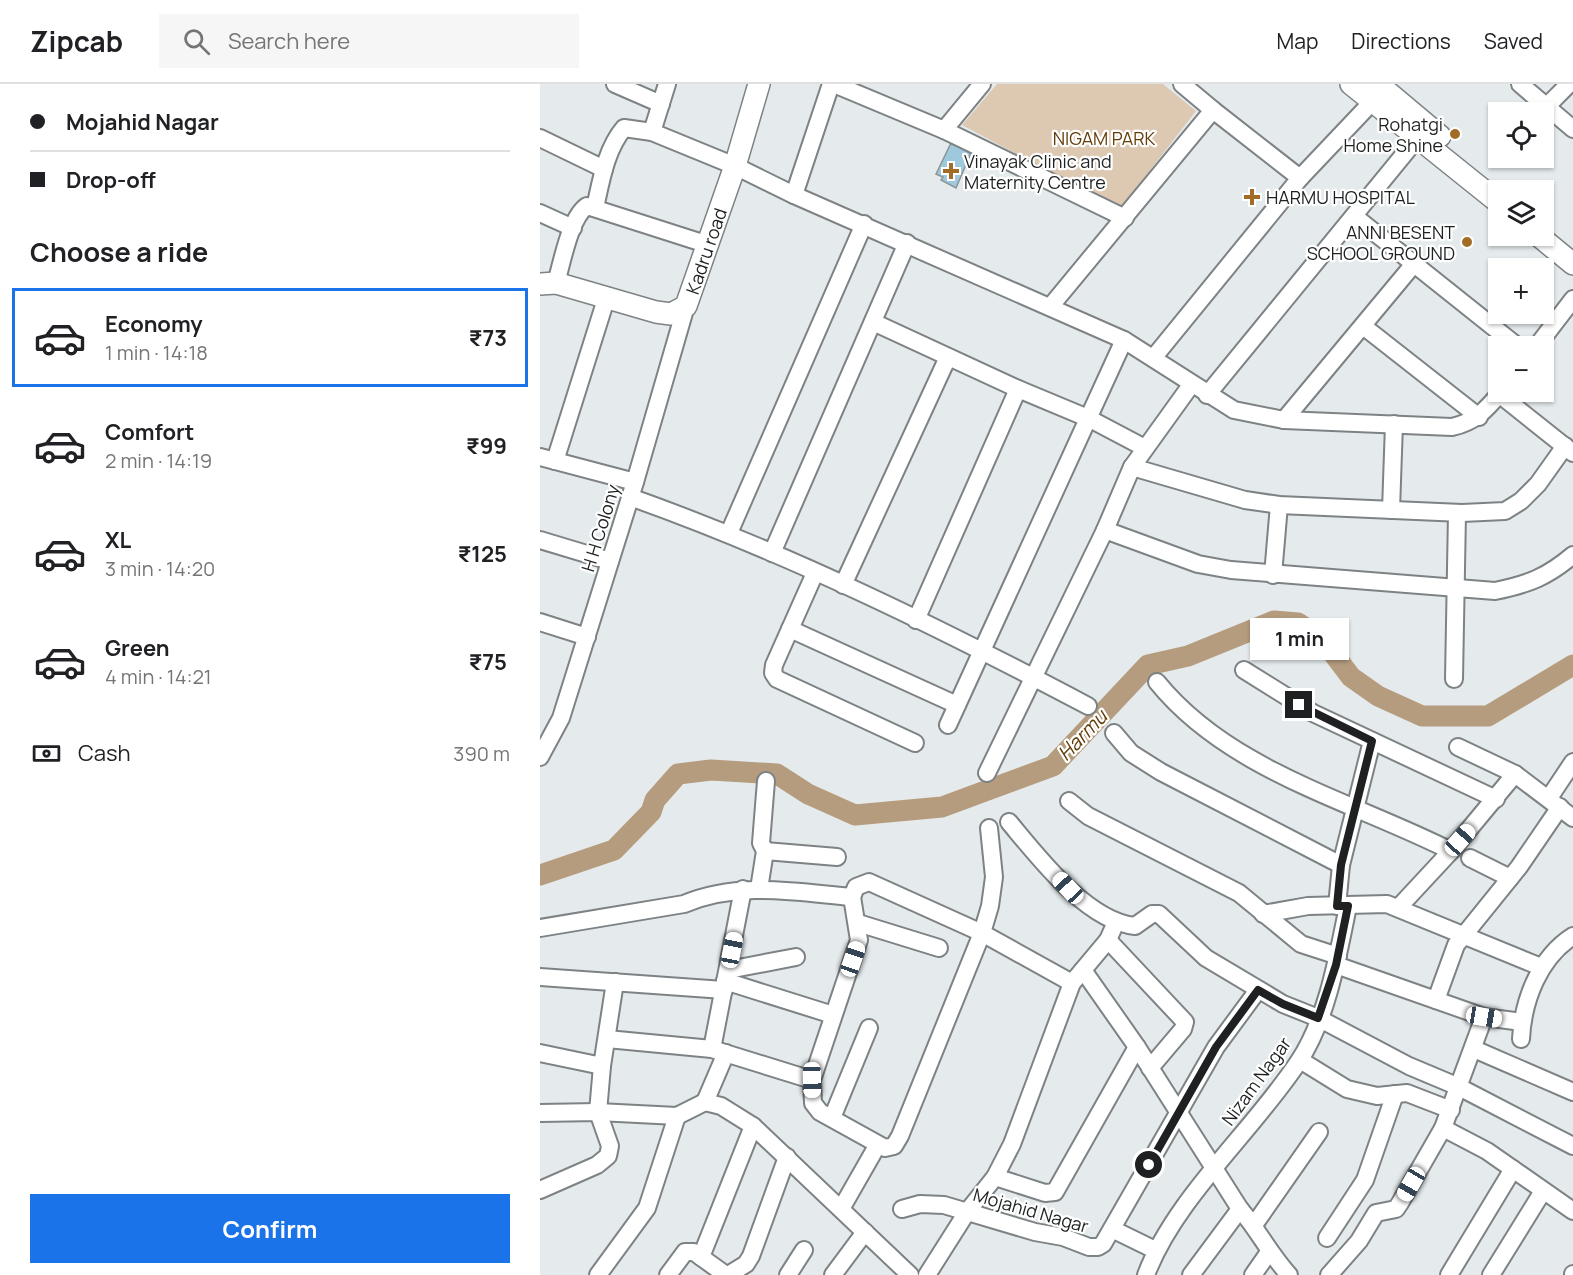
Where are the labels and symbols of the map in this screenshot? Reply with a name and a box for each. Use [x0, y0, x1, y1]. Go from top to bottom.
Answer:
place label: Rohatgi Home Shine [1344, 112, 1443, 157]
park label: NIGAM PARK [1053, 126, 1156, 150]
marker: Rohatgi Home Shine [1448, 127, 1462, 141]
place label: Vinayak Clinic and Maternity Centre [964, 149, 1112, 194]
marker: Vinayak Clinic and Maternity Centre [942, 162, 960, 180]
place label: HARMU HOSPITAL [1266, 185, 1415, 209]
marker: HARMU HOSPITAL [1243, 188, 1261, 206]
street label: Kadru road [680, 205, 732, 297]
place label: ANNI BESENT SCHOOL GROUND [1307, 220, 1455, 265]
marker: ANNI BESENT SCHOOL GROUND [1460, 235, 1474, 249]
street label: H H Colony [575, 481, 625, 575]
callout: 1 min [1250, 618, 1348, 660]
route end [1285, 691, 1312, 718]
water label: Harmu [1051, 702, 1114, 766]
car [1441, 821, 1479, 859]
car [1049, 869, 1087, 907]
car [720, 931, 744, 969]
car [839, 939, 867, 979]
car [1465, 1005, 1503, 1029]
street label: Nizam Nagar [1216, 1032, 1297, 1130]
car [803, 1062, 821, 1098]
route start [1135, 1151, 1162, 1178]
car [1394, 1164, 1428, 1204]
street label: Mojahid Nagar [971, 1182, 1092, 1238]

